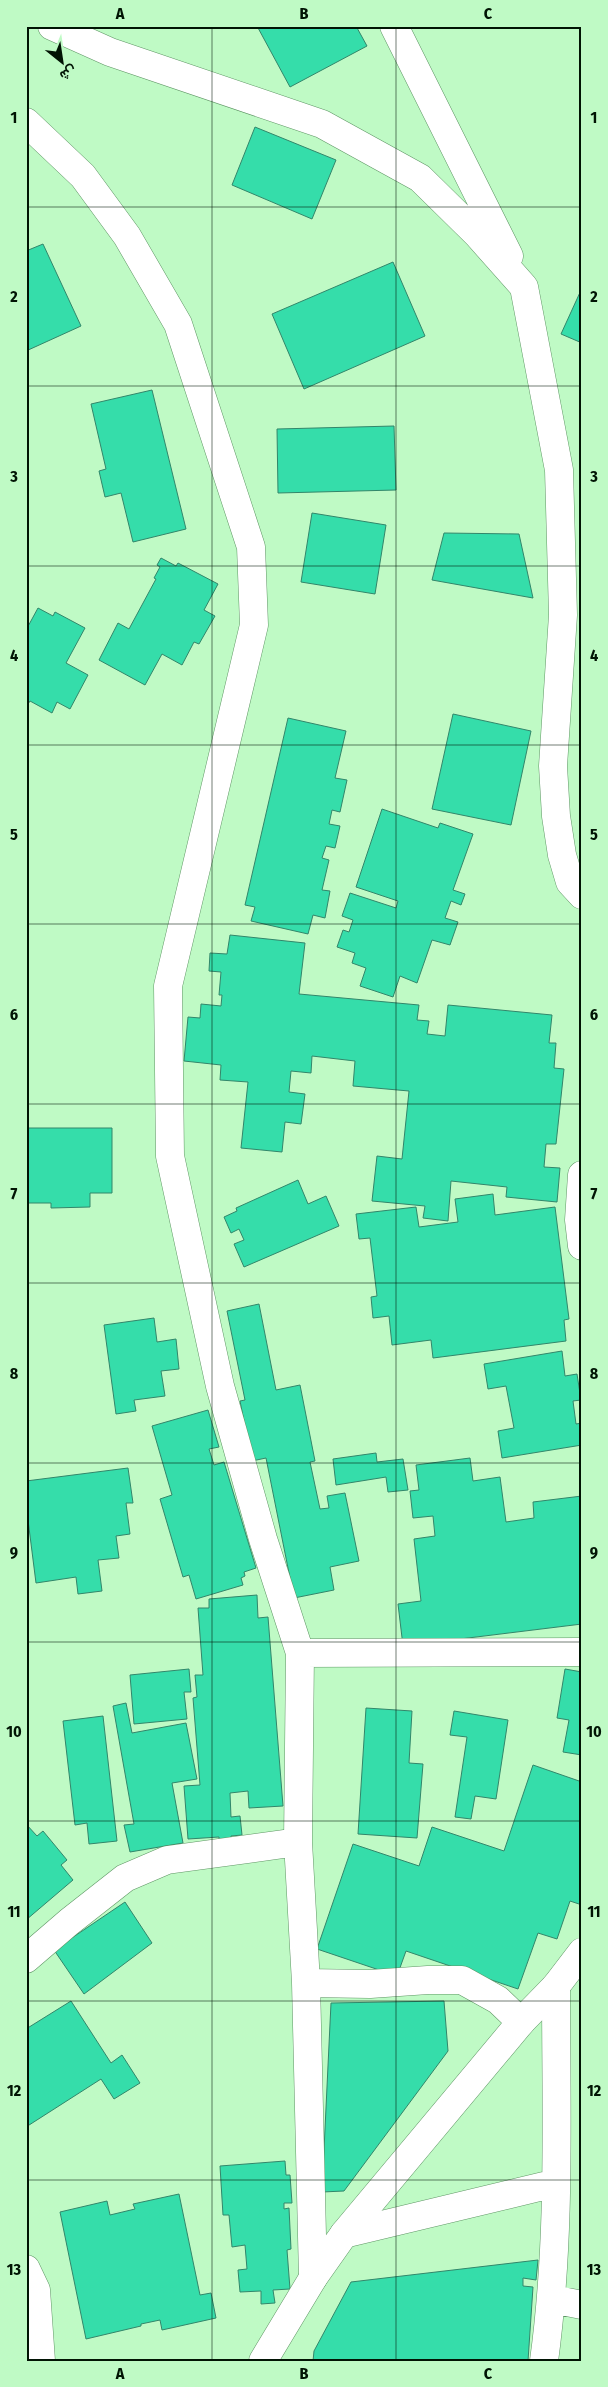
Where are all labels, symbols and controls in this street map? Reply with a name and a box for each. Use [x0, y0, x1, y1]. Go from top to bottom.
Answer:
text: A [115, 4, 125, 23]
text: B [300, 4, 309, 23]
text: C [484, 4, 493, 23]
north arrow [38, 38, 88, 88]
text: ش [57, 61, 80, 84]
text: 1 [11, 108, 17, 127]
text: 1 [591, 108, 597, 127]
text: 2 [9, 287, 18, 306]
text: 2 [589, 287, 598, 306]
text: 3 [9, 467, 18, 486]
text: 3 [589, 467, 598, 486]
text: 4 [10, 646, 18, 665]
text: 4 [590, 646, 598, 665]
text: 5 [10, 825, 18, 844]
text: 5 [590, 825, 598, 844]
text: 6 [10, 1005, 18, 1024]
text: 6 [590, 1005, 598, 1024]
text: 7 [11, 1184, 18, 1203]
text: 7 [591, 1184, 598, 1203]
text: 8 [10, 1364, 19, 1383]
text: 8 [590, 1364, 599, 1383]
text: 9 [10, 1543, 18, 1562]
text: 9 [590, 1543, 598, 1562]
text: 10 [6, 1722, 22, 1741]
text: 10 [586, 1722, 602, 1741]
text: 11 [7, 1902, 21, 1921]
text: 11 [587, 1902, 601, 1921]
text: 12 [7, 2081, 22, 2100]
text: 12 [587, 2081, 602, 2100]
text: 13 [7, 2260, 22, 2279]
text: 13 [587, 2260, 602, 2279]
text: A [115, 2364, 125, 2383]
text: B [300, 2364, 309, 2383]
text: C [484, 2364, 493, 2383]

